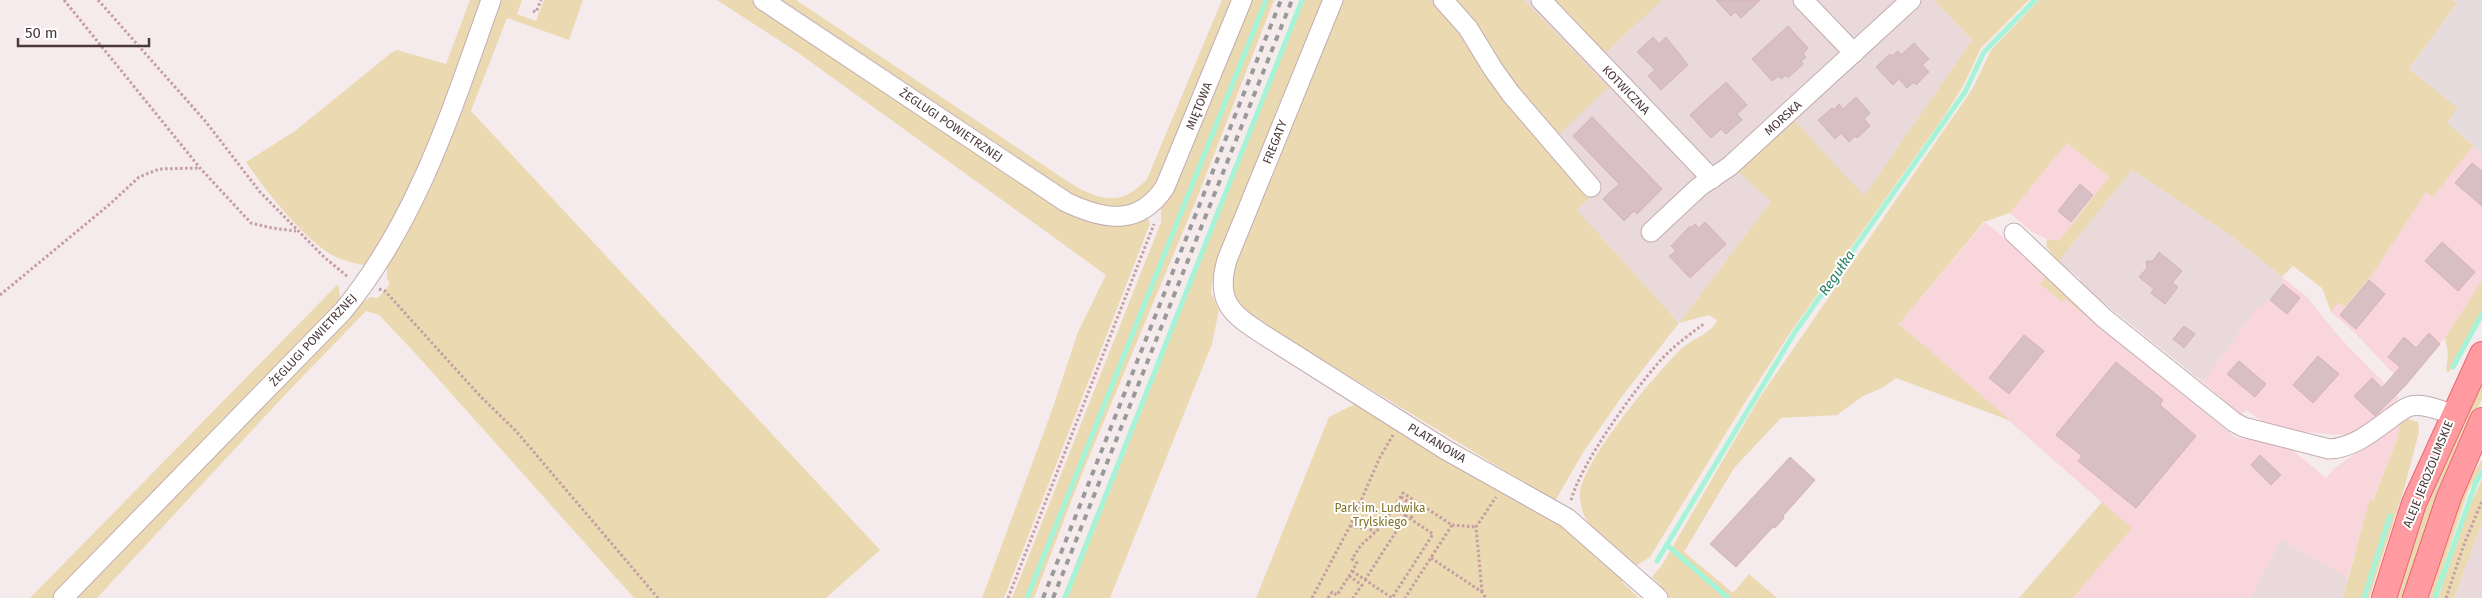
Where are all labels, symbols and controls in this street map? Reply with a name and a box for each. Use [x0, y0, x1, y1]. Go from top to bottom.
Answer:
scale bar [18, 15, 149, 47]
text: 50 m [25, 24, 58, 42]
street label: KOTWICZNA [1599, 63, 1653, 117]
street label: MIĘTOWA [1183, 80, 1215, 132]
street label: ŻEGLUGI POWIETRZNEJ [897, 85, 1006, 165]
street label: MORSKA [1762, 98, 1805, 138]
street label: FREGATY [1260, 118, 1290, 166]
water label: Regułka [1815, 247, 1859, 299]
street label: ŻEGLUGI POWIETRZNEJ [266, 290, 359, 389]
street label: ALEJE JEROZOLIMSKIE [2400, 418, 2456, 530]
street label: PLATANOWA [1406, 420, 1469, 466]
park label: Park im. Ludwika Trylskiego [1335, 501, 1425, 529]

